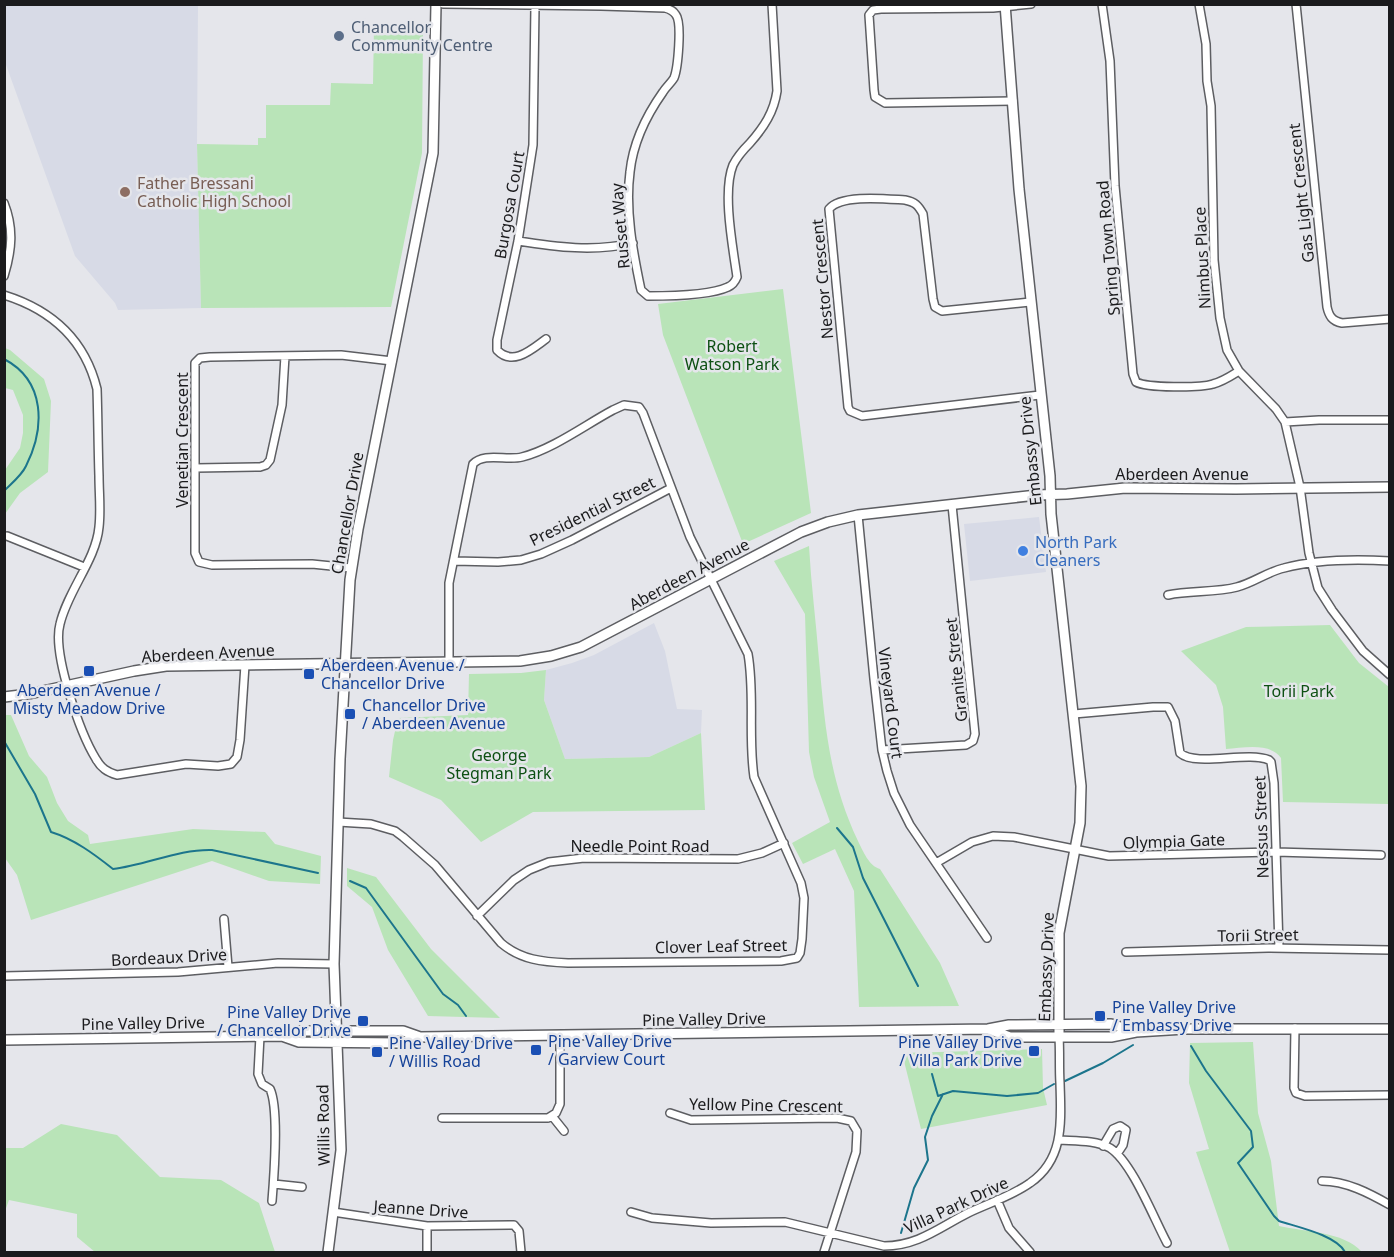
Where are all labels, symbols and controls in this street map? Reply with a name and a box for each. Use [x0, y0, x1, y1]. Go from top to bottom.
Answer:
place label: Chancellor Community Centre [351, 16, 493, 56]
marker: Chancellor Community Centre [332, 29, 346, 43]
street label: Gas Light Crescent [1283, 122, 1319, 264]
street label: Burgosa Court [489, 149, 529, 261]
place label: Father Bressani Catholic High School [137, 172, 291, 212]
street label: Spring Town Road [1091, 180, 1125, 316]
street label: Russet Way [605, 181, 635, 270]
marker: Father Bressani Catholic High School [118, 185, 132, 199]
street label: Nimbus Place [1188, 206, 1216, 310]
street label: Nestor Crescent [806, 218, 838, 340]
park label: Robert Watson Park [685, 335, 780, 375]
street label: Venetian Crescent [171, 372, 193, 508]
street label: Embassy Drive [1013, 395, 1047, 507]
street label: Chancellor Drive [325, 450, 369, 576]
street label: Aberdeen Avenue [1115, 463, 1249, 485]
street label: Presidential Street [525, 471, 659, 551]
place label: North Park Cleaners [1035, 531, 1118, 571]
street label: Aberdeen Avenue [625, 533, 753, 615]
marker: North Park Cleaners [1016, 544, 1030, 558]
street label: Granite Street [940, 617, 972, 723]
street label: Aberdeen Avenue [141, 639, 275, 667]
street label: Vineyard Court [873, 646, 909, 760]
place label: Aberdeen Avenue / Chancellor Drive [321, 654, 465, 694]
marker: Aberdeen Avenue / Misty Meadow Drive [82, 664, 96, 678]
marker: Aberdeen Avenue / Chancellor Drive [302, 667, 316, 681]
place label: Aberdeen Avenue / Misty Meadow Drive [13, 679, 165, 719]
park label: Torii Park [1264, 680, 1335, 702]
place label: Chancellor Drive / Aberdeen Avenue [362, 694, 506, 734]
marker: Chancellor Drive / Aberdeen Avenue [343, 707, 357, 721]
park label: George Stegman Park [446, 744, 552, 784]
street label: Nessus Street [1248, 775, 1274, 879]
street label: Olympia Gate [1123, 828, 1225, 854]
street label: Needle Point Road [570, 835, 710, 857]
street label: Embassy Drive [1033, 912, 1059, 1022]
street label: Torii Street [1217, 923, 1299, 947]
street label: Clover Leaf Street [655, 934, 788, 958]
street label: Bordeaux Drive [110, 943, 228, 971]
place label: Pine Valley Drive / Embassy Drive [1112, 996, 1236, 1036]
place label: Pine Valley Drive / Chancellor Drive [217, 1001, 351, 1041]
street label: Pine Valley Drive [642, 1007, 766, 1031]
marker: Pine Valley Drive / Embassy Drive [1093, 1009, 1107, 1023]
street label: Pine Valley Drive [81, 1011, 205, 1035]
marker: Pine Valley Drive / Chancellor Drive [356, 1014, 370, 1028]
place label: Pine Valley Drive / Garview Court [548, 1030, 672, 1070]
place label: Pine Valley Drive / Villa Park Drive [898, 1031, 1022, 1071]
place label: Pine Valley Drive / Willis Road [389, 1032, 513, 1072]
marker: Pine Valley Drive / Garview Court [529, 1043, 543, 1057]
marker: Pine Valley Drive / Villa Park Drive [1027, 1044, 1041, 1058]
marker: Pine Valley Drive / Willis Road [370, 1045, 384, 1059]
street label: Willis Road [311, 1084, 335, 1166]
street label: Yellow Pine Crescent [689, 1093, 843, 1117]
street label: Villa Park Drive [900, 1171, 1012, 1239]
street label: Jeanne Drive [371, 1195, 469, 1223]

